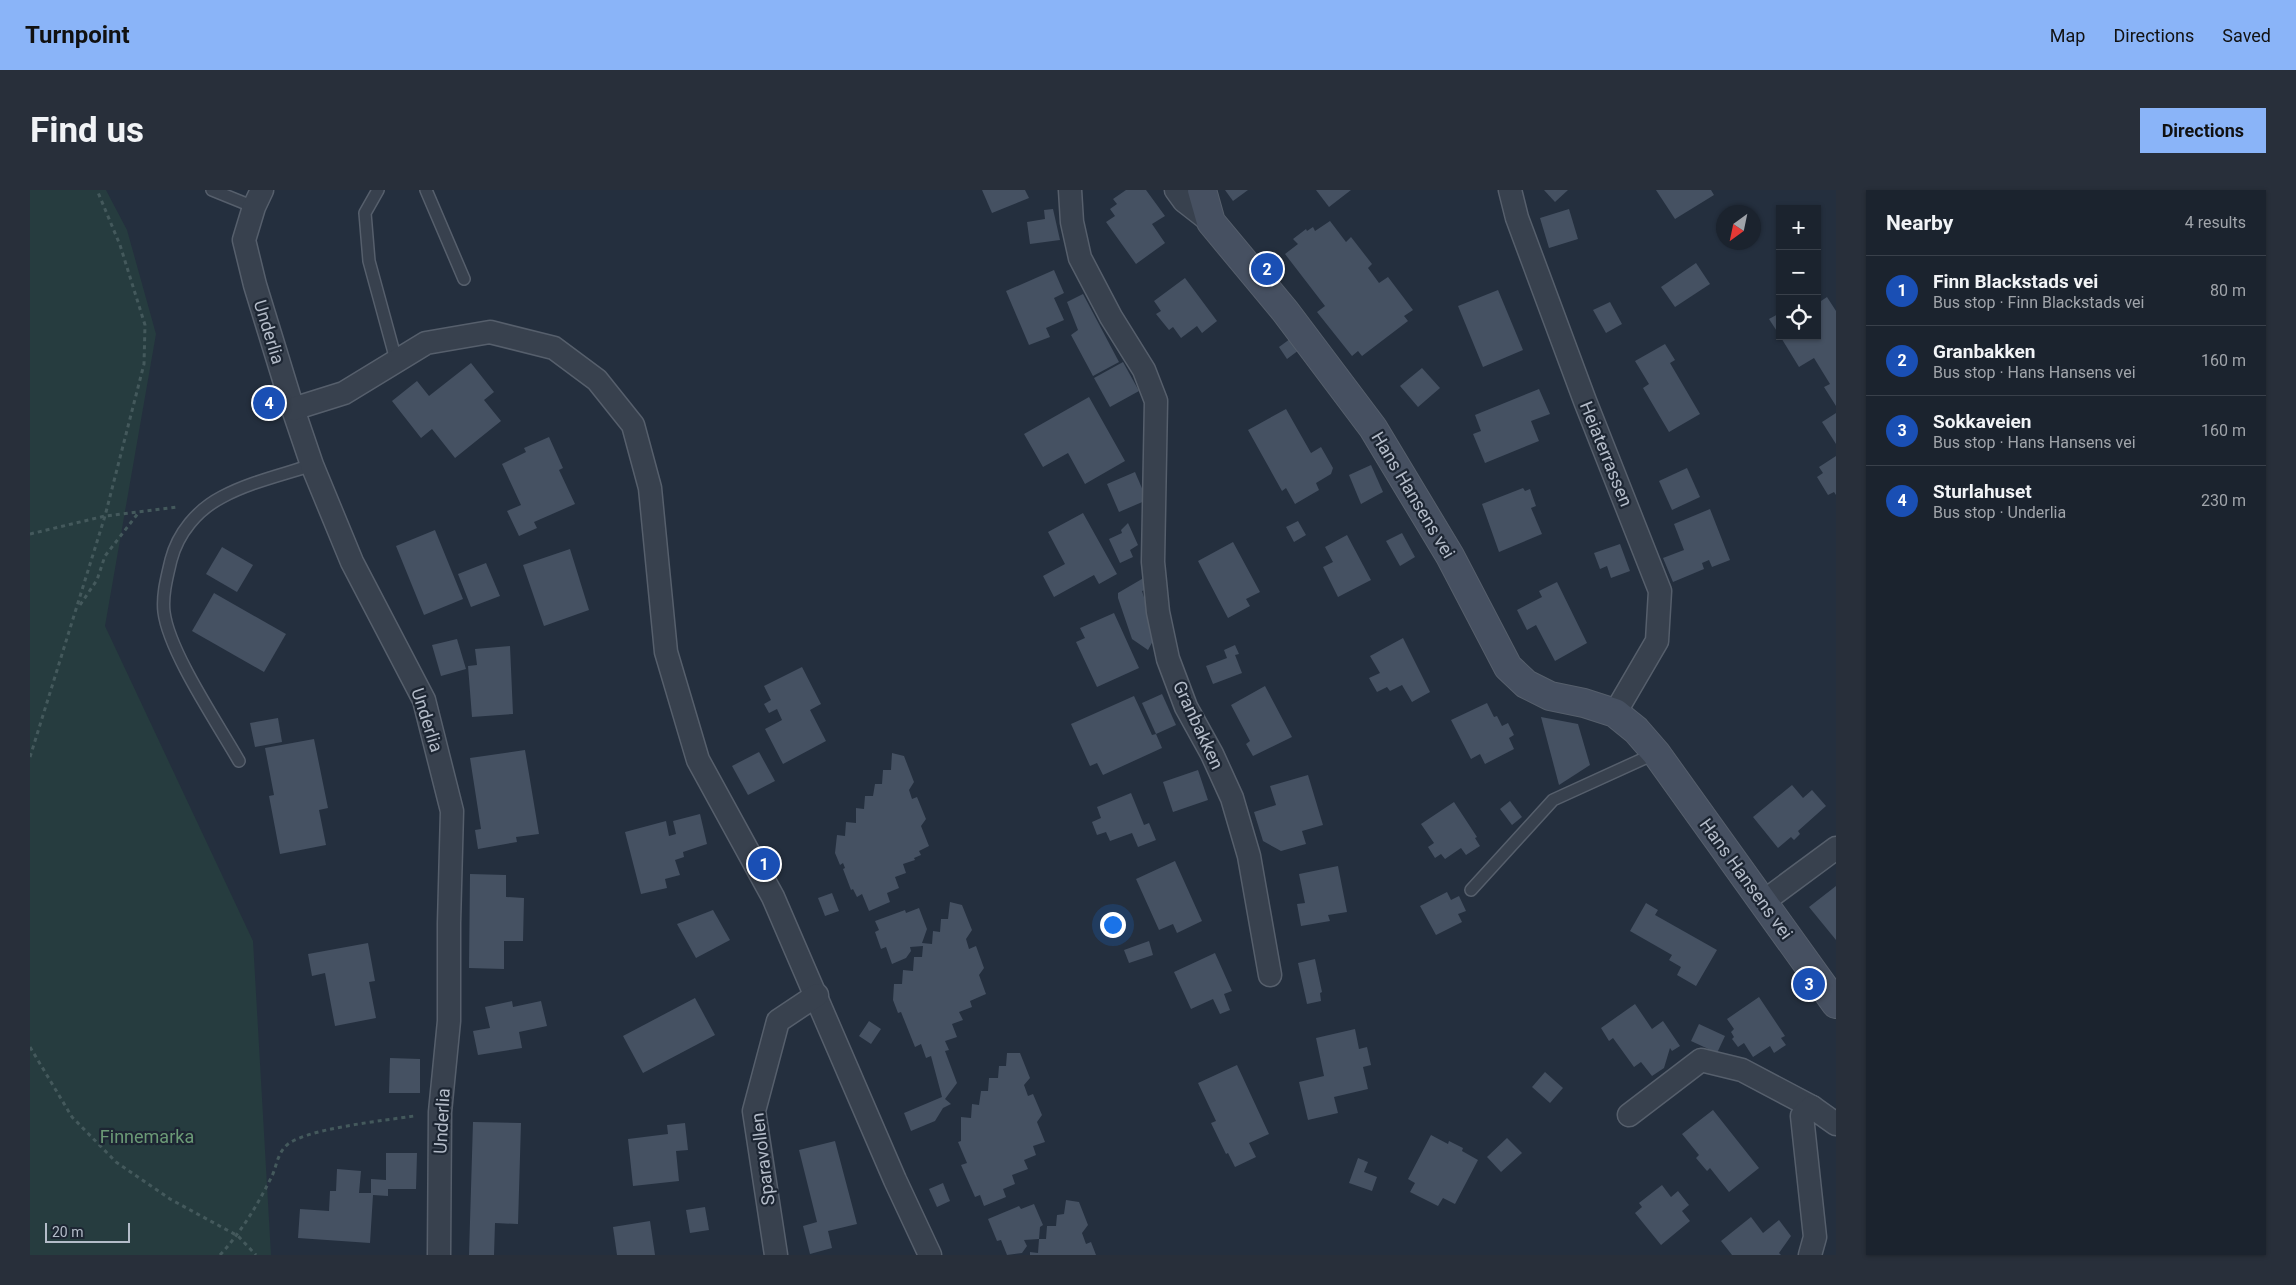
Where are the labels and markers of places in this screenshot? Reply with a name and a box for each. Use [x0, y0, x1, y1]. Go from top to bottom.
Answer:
pin: 2 [1251, 250, 1283, 288]
pin: 4 [253, 384, 285, 422]
pin: 1 [748, 845, 780, 883]
pin: 3 [1793, 965, 1825, 1003]

